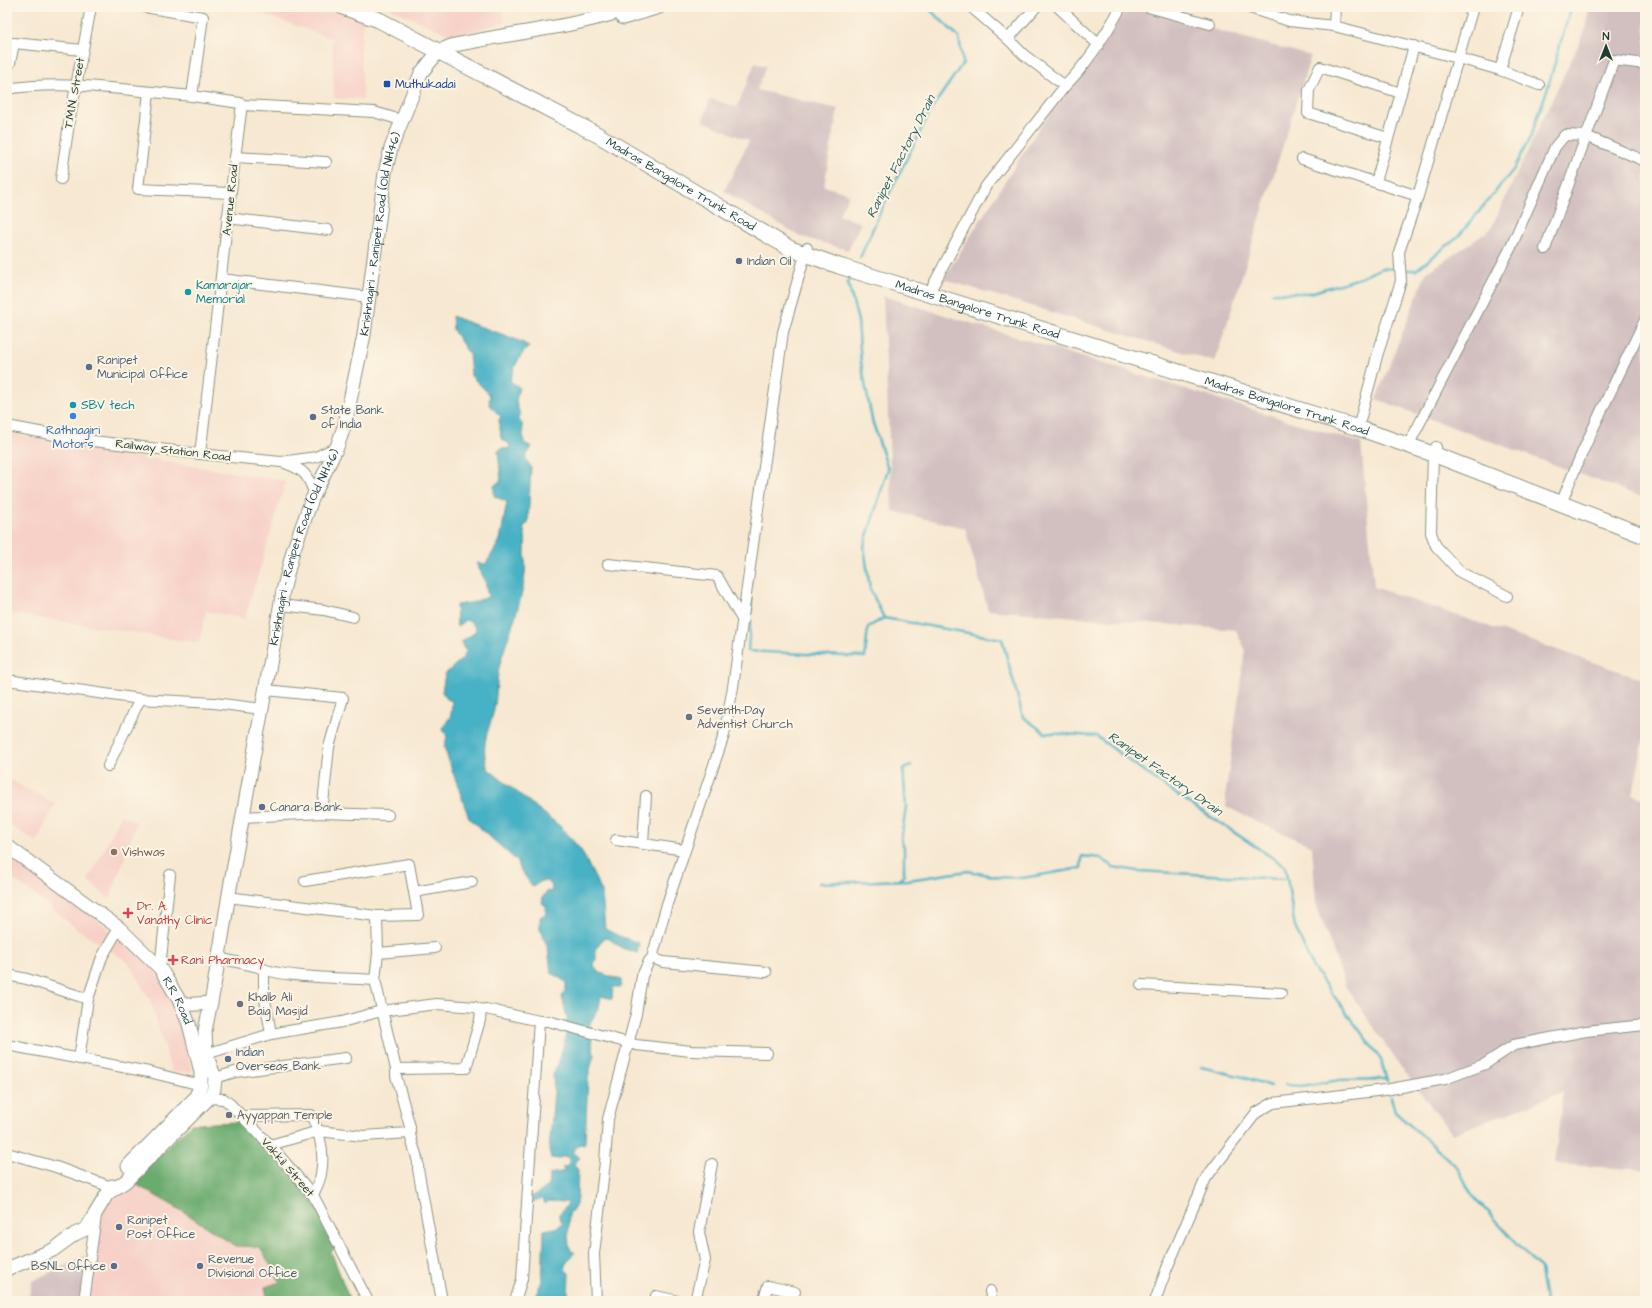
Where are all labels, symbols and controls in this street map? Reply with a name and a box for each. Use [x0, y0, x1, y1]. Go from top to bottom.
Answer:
north arrow [1586, 26, 1626, 66]
text: N [1603, 29, 1610, 44]
street label: T.M.N. Street [60, 56, 89, 130]
place label: Muthukadai [395, 76, 456, 93]
marker: Muthukadai [382, 79, 392, 89]
water label: Ranipet Factory Drain [862, 91, 941, 221]
street label: Krishnagiri - Ranipet Road (Old NH46) [356, 130, 406, 337]
street label: Madras Bangalore Trunk Road [603, 134, 759, 235]
street label: Avenue Road [218, 164, 243, 236]
place label: Indian Oil [747, 253, 792, 270]
marker: Indian Oil [734, 256, 744, 266]
street label: Madras Bangalore Trunk Road [893, 276, 1062, 343]
place label: Kamarajar Memorial [196, 277, 253, 308]
marker: Kamarajar Memorial [183, 287, 193, 297]
place label: Ranipet Municipal Office [97, 352, 188, 383]
marker: Ranipet Municipal Office [84, 362, 94, 372]
street label: Madras Bangalore Trunk Road [1203, 373, 1371, 440]
place label: SBV tech [81, 397, 135, 414]
marker: SBV tech [68, 400, 78, 410]
place label: State Bank of India [321, 402, 384, 433]
marker: Rathnagiri Motors [68, 411, 78, 421]
marker: State Bank of India [308, 412, 318, 422]
place label: Rathnagiri Motors [46, 422, 100, 453]
street label: Railway Station Road [114, 435, 232, 467]
street label: Krishnagiri - Ranipet Road (Old NH46) [265, 446, 344, 647]
place label: Seventh-Day Adventist Church [697, 702, 793, 733]
marker: Seventh-Day Adventist Church [684, 712, 694, 722]
water label: Ranipet Factory Drain [1104, 728, 1227, 822]
place label: Canara Bank [270, 799, 343, 816]
marker: Canara Bank [257, 802, 267, 812]
place label: Vishwas [122, 844, 165, 861]
marker: Vishwas [109, 847, 119, 857]
place label: Dr. A. Vanathy Clinic [137, 898, 213, 930]
marker: Dr. A. Vanathy Clinic [122, 907, 134, 919]
place label: Rani Pharmacy [181, 952, 265, 970]
marker: Rani Pharmacy [168, 955, 178, 965]
street label: R.R Road [158, 974, 196, 1027]
place label: Khalb Ali Baig Masjid [248, 989, 308, 1021]
marker: Khalb Ali Baig Masjid [235, 999, 245, 1009]
place label: Indian Overseas Bank [236, 1044, 321, 1075]
marker: Indian Overseas Bank [223, 1054, 233, 1064]
place label: Ayyappan Temple [237, 1107, 333, 1125]
marker: Ayyappan Temple [224, 1110, 234, 1120]
street label: Vakkil Street [257, 1134, 318, 1201]
place label: Ranipet Post Office [127, 1212, 196, 1243]
marker: Ranipet Post Office [114, 1222, 124, 1232]
place label: Revenue Divisional Office [208, 1251, 298, 1282]
place label: BSNL Office [31, 1258, 107, 1275]
marker: BSNL Office [109, 1261, 119, 1271]
marker: Revenue Divisional Office [195, 1261, 205, 1271]

